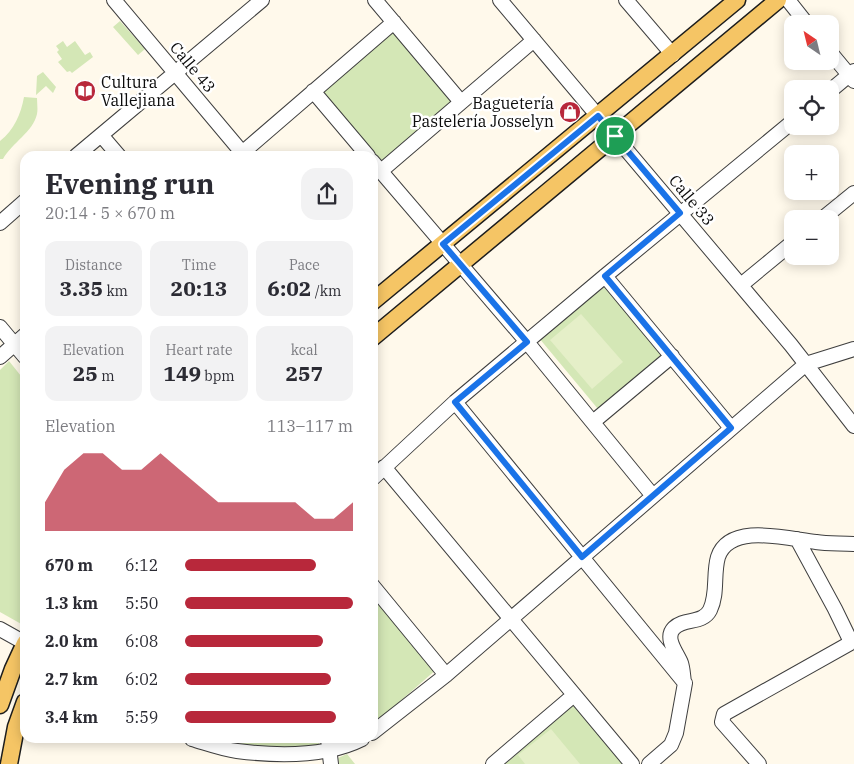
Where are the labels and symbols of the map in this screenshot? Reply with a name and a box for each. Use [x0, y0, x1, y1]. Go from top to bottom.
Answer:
north arrow [784, 15, 839, 70]
street label: Calle 43 [166, 38, 220, 96]
place label: Cultura Vallejiana [101, 72, 175, 110]
library icon: Cultura Vallejiana [73, 79, 97, 103]
place label: Baguetería Pastelería Josselyn [412, 93, 554, 131]
shop icon: Baguetería Pastelería Josselyn [558, 100, 582, 124]
pin [594, 115, 636, 157]
street label: Calle 33 [665, 171, 719, 229]

